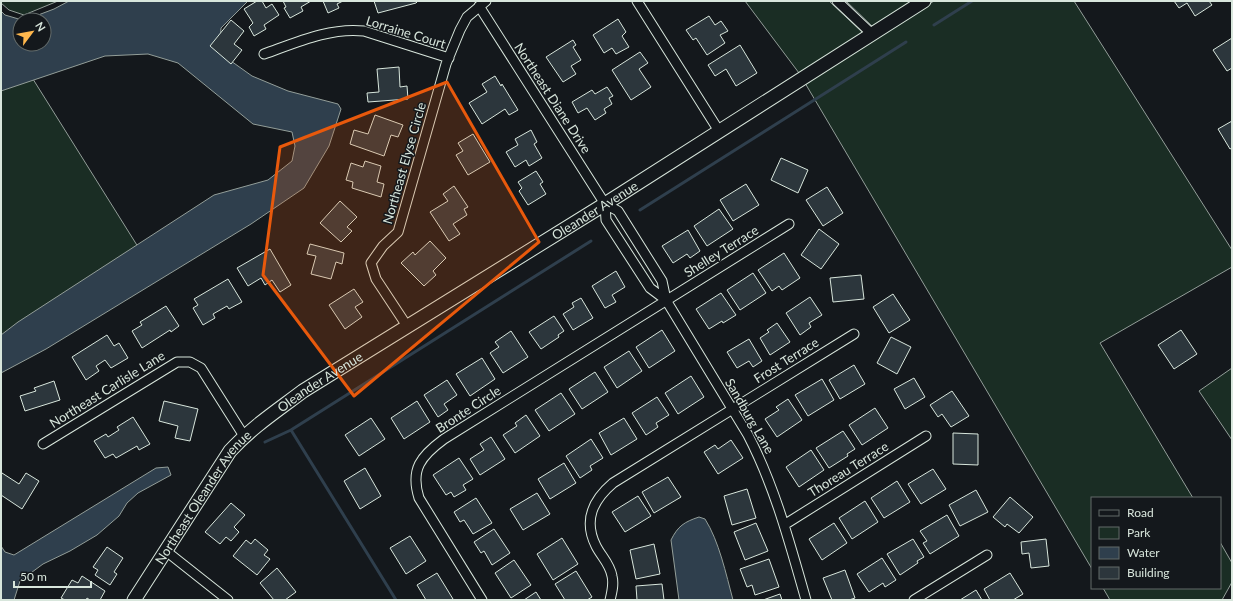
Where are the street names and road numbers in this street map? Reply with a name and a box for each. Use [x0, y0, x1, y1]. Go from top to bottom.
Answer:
street label: Lorraine Court [364, 12, 448, 52]
street label: Northeast Diane Drive [511, 40, 595, 156]
street label: Northeast Elyse Circle [379, 100, 429, 226]
street label: Oleander Avenue [549, 177, 641, 243]
street label: Shelley Terrace [681, 222, 761, 280]
street label: Frost Terrace [751, 334, 822, 386]
street label: Northeast Carlisle Lane [46, 347, 168, 431]
street label: Oleander Avenue [274, 348, 365, 415]
street label: Sandburg Lane [722, 375, 778, 457]
street label: Bronte Circle [432, 382, 504, 436]
street label: Northeast Oleander Avenue [151, 427, 254, 567]
street label: Thoreau Terrace [805, 438, 891, 500]

